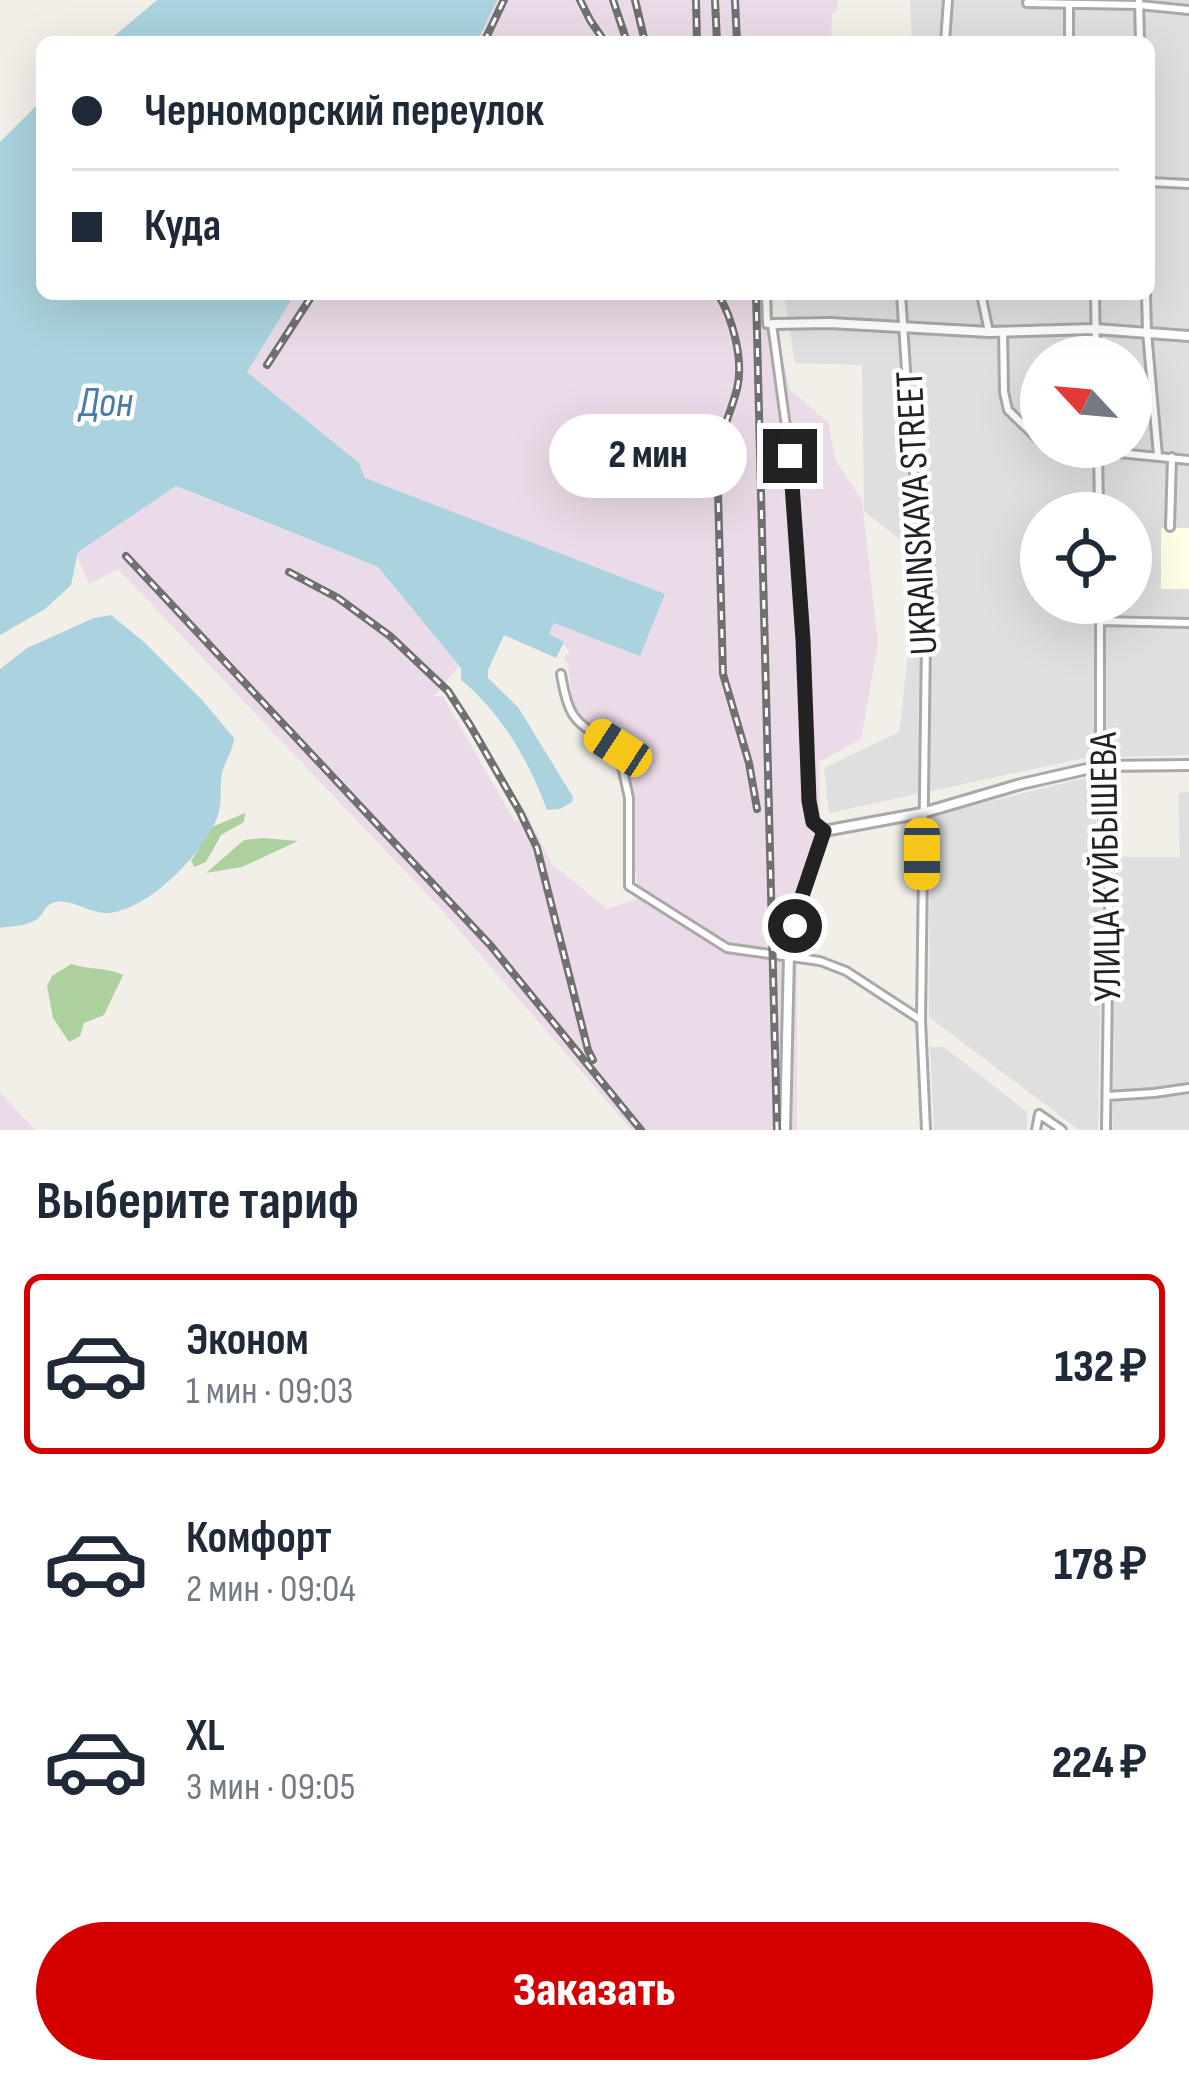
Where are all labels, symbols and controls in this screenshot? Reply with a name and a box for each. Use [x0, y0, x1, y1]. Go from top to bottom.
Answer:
text: Черноморский переулок [144, 84, 544, 139]
text: Куда [144, 199, 221, 254]
north arrow [1020, 336, 1152, 468]
map controls [1020, 336, 1152, 624]
street label: UKRAINSKAYA STREET [887, 370, 948, 656]
water label: Дон [77, 378, 133, 429]
callout: 2 мин [550, 414, 748, 498]
route end [763, 429, 817, 483]
text: 2 мин [609, 432, 687, 479]
button: locate [1020, 492, 1152, 624]
car [578, 713, 658, 783]
street label: УЛИЦА КУЙБЫШЕВА [1081, 732, 1132, 1002]
car [904, 818, 940, 890]
route start [768, 899, 822, 953]
text: Выберите тариф [36, 1169, 359, 1234]
icon: car [42, 1310, 150, 1418]
text: Эконом [186, 1313, 309, 1368]
text: 132 ₽ [1054, 1340, 1147, 1395]
text: 1 мин · 09:03 [186, 1368, 353, 1415]
icon: car [42, 1508, 150, 1616]
text: Комфорт [186, 1511, 332, 1566]
text: 178 ₽ [1054, 1538, 1147, 1593]
text: 2 мин · 09:04 [186, 1566, 356, 1613]
icon: car [42, 1706, 150, 1814]
text: XL [186, 1709, 225, 1764]
text: 224 ₽ [1052, 1736, 1147, 1791]
text: 3 мин · 09:05 [186, 1764, 355, 1811]
button: Заказать [36, 1922, 1153, 2060]

